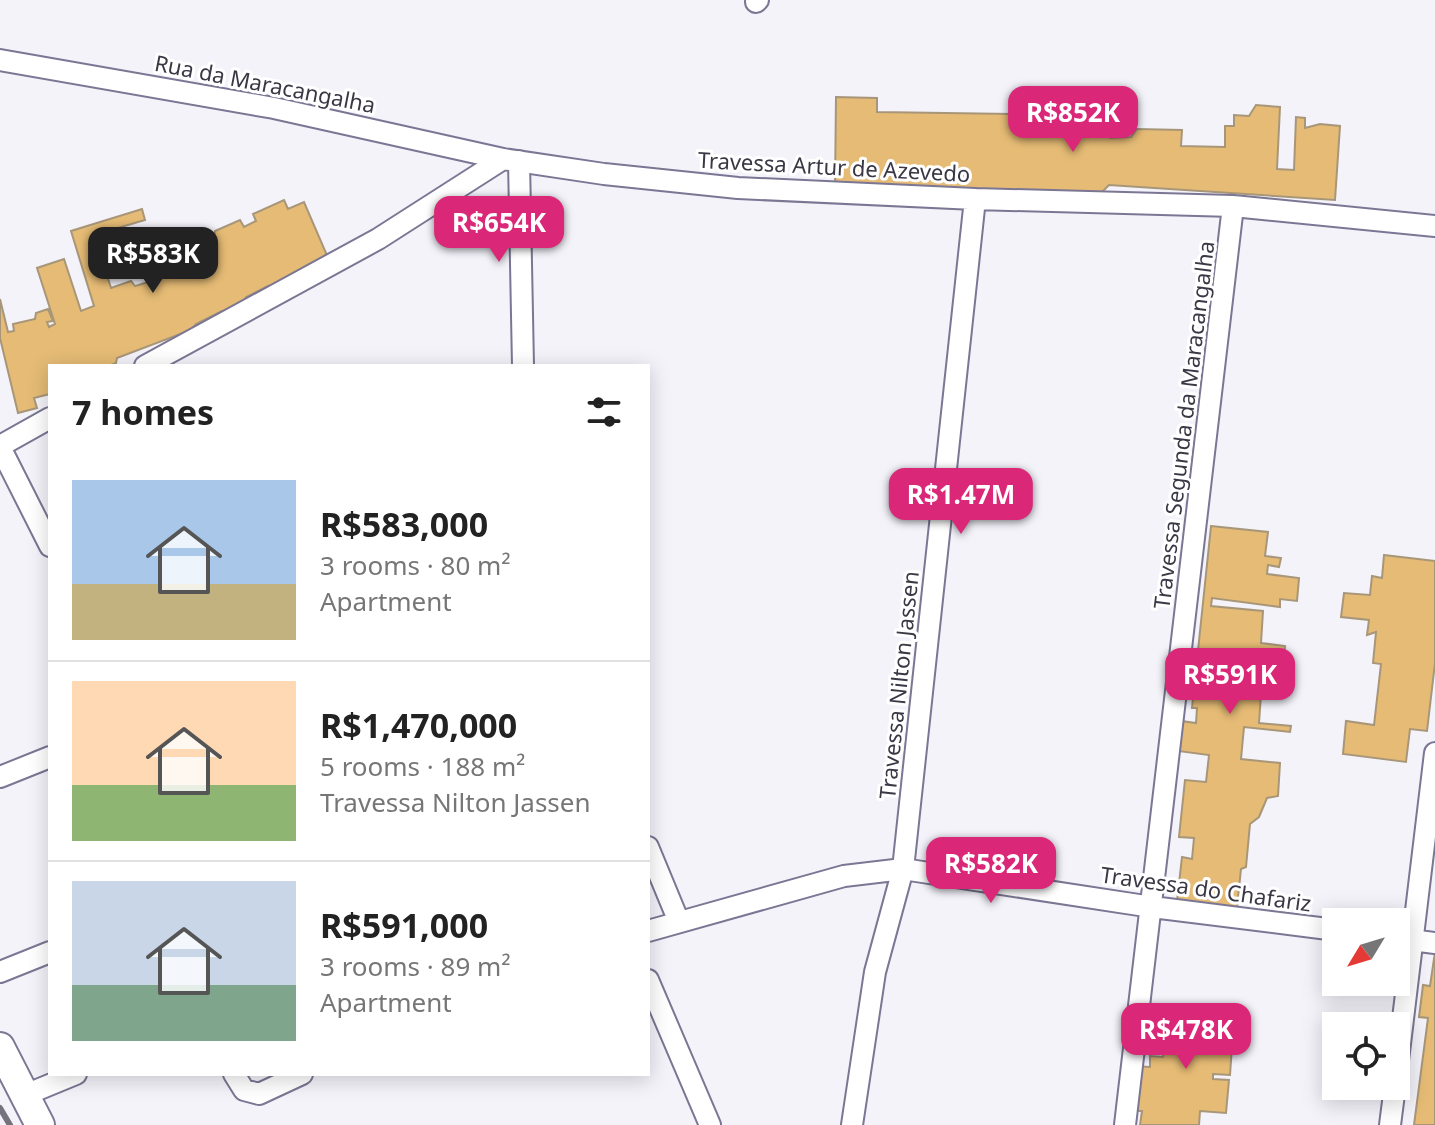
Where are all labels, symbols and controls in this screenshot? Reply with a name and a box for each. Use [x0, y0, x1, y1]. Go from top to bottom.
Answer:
street label: Rua da Maracangalha [152, 47, 378, 119]
pin: R$852K [1008, 86, 1138, 154]
text: R$852K [1026, 94, 1120, 130]
street label: Travessa Artur de Azevedo [697, 144, 971, 188]
pin: R$654K [434, 196, 564, 264]
text: R$654K [452, 204, 546, 240]
pin: R$583K [88, 227, 218, 295]
text: R$583K [106, 235, 200, 271]
street label: Travessa Segunda da Maracangalha [1146, 239, 1220, 611]
text: 7 homes [72, 389, 214, 435]
icon: filters [582, 390, 626, 434]
pin: R$1.47M [887, 468, 1035, 536]
text: R$1.47M [907, 476, 1015, 512]
text: R$583,000 [320, 501, 488, 547]
icon: home [136, 512, 232, 608]
text: 3 rooms · 80 m² [320, 547, 510, 583]
street label: Travessa Nilton Jassen [871, 569, 925, 800]
text: Apartment [320, 583, 452, 619]
pin: R$591K [1165, 648, 1295, 716]
text: R$591K [1183, 656, 1277, 692]
text: R$1,470,000 [320, 702, 517, 748]
icon: home [136, 713, 232, 809]
text: 5 rooms · 188 m² [320, 748, 525, 784]
text: Travessa Nilton Jassen [320, 784, 591, 820]
pin: R$582K [926, 837, 1056, 905]
text: R$582K [944, 845, 1038, 881]
street label: Travessa do Chafariz [1099, 858, 1313, 918]
text: R$591,000 [320, 902, 488, 948]
north arrow [1322, 908, 1410, 996]
map controls [1322, 908, 1410, 1100]
icon: home [136, 913, 232, 1009]
text: 3 rooms · 89 m² [320, 948, 510, 984]
text: Apartment [320, 984, 452, 1020]
pin: R$478K [1121, 1003, 1251, 1071]
text: R$478K [1139, 1011, 1233, 1047]
button: locate [1322, 1012, 1410, 1100]

